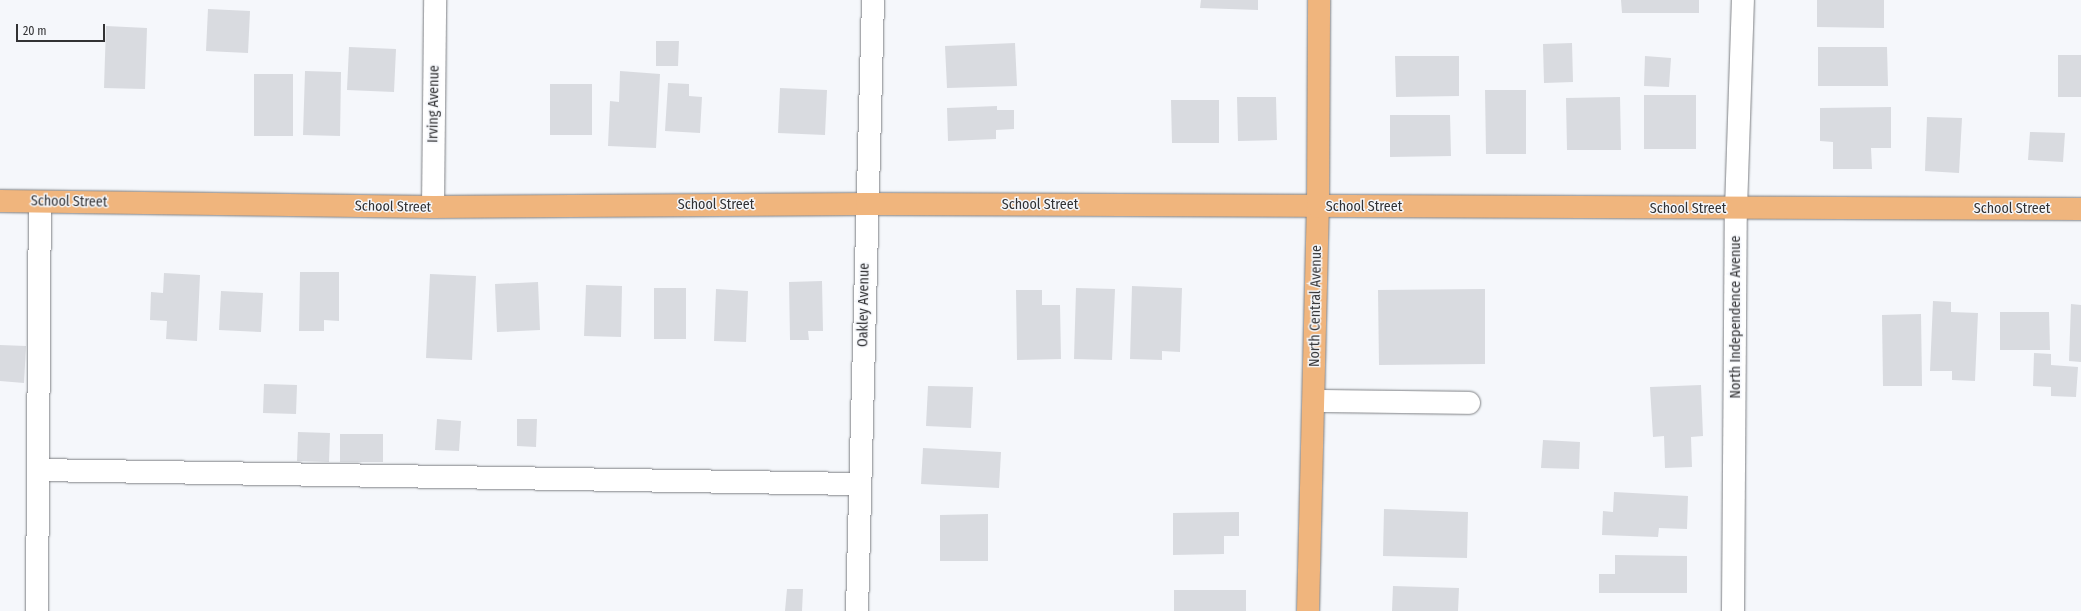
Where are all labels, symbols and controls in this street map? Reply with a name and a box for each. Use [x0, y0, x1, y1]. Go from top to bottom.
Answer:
scale bar [18, 16, 107, 42]
text: 20 m [23, 24, 47, 38]
street label: Irving Avenue [425, 65, 443, 143]
street label: School Street [31, 193, 107, 211]
street label: School Street [678, 197, 754, 213]
street label: School Street [1002, 197, 1078, 213]
street label: School Street [355, 198, 431, 216]
street label: School Street [1326, 199, 1402, 215]
street label: School Street [1650, 201, 1726, 217]
street label: School Street [1974, 201, 2050, 217]
street label: North Independence Avenue [1728, 235, 1744, 399]
street label: North Central Avenue [1307, 245, 1325, 367]
street label: Oakley Avenue [855, 263, 873, 347]

